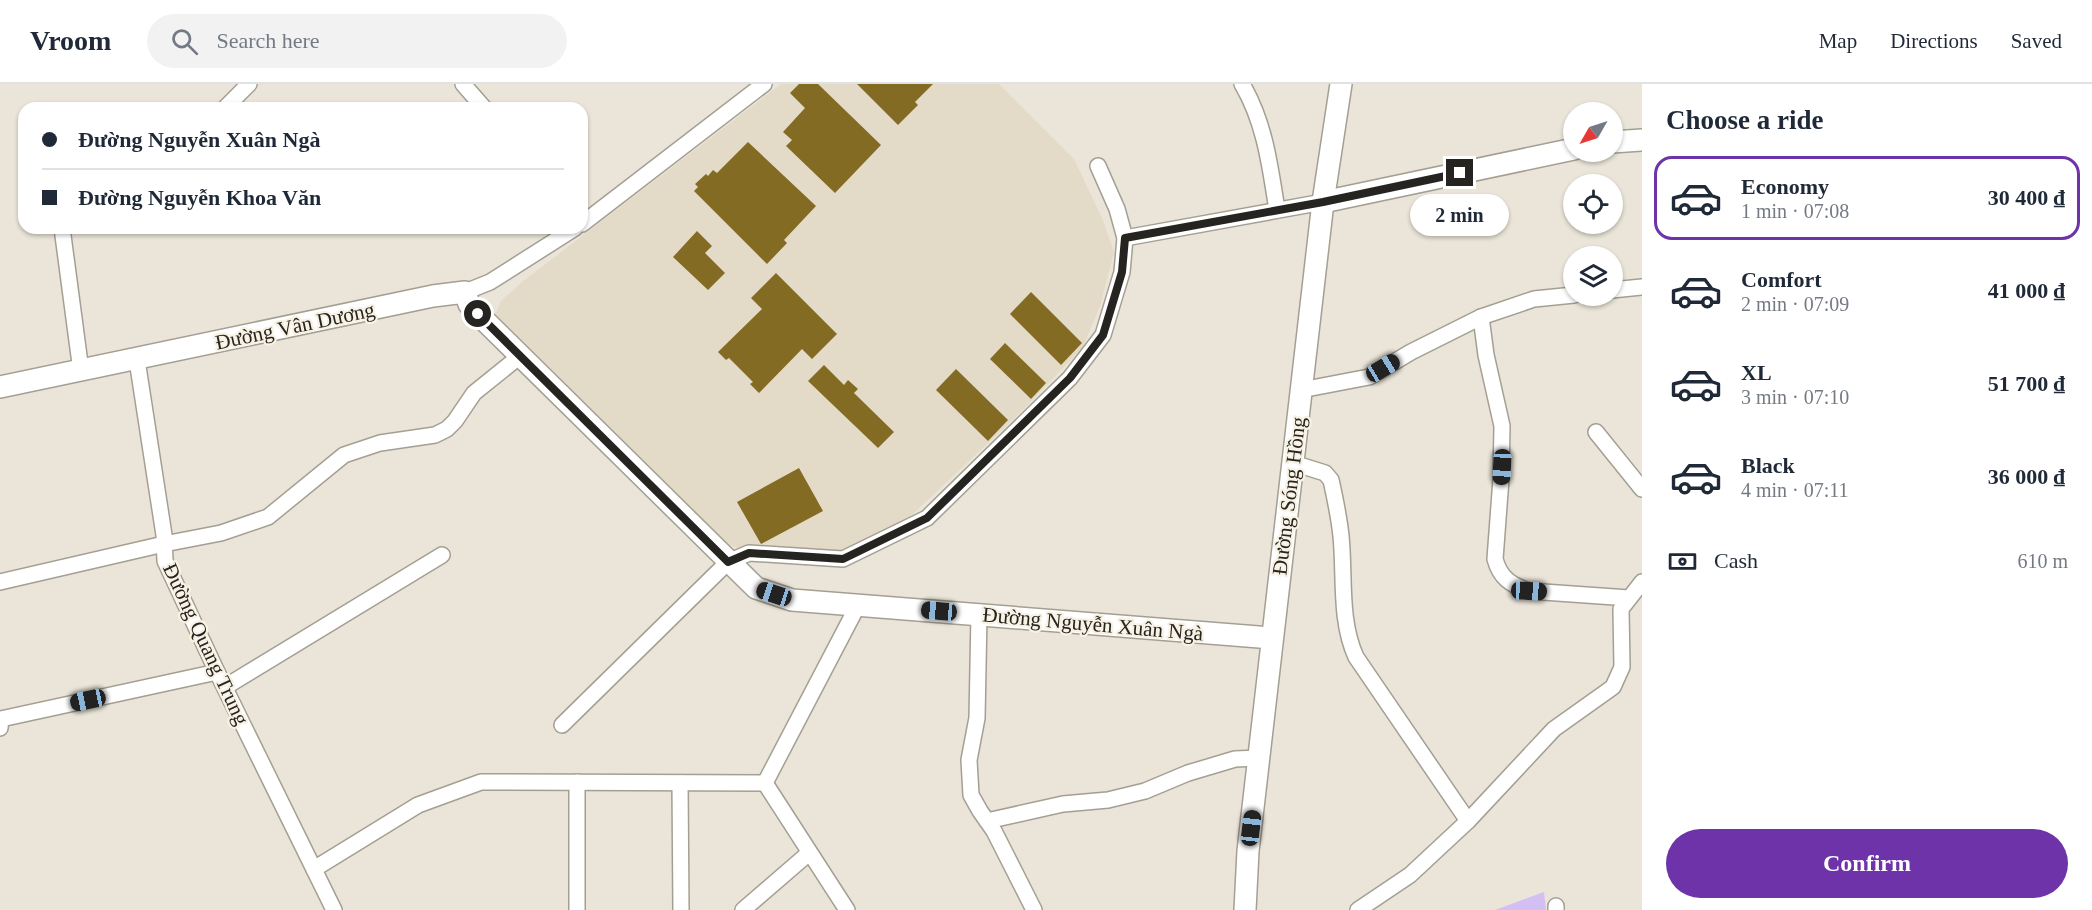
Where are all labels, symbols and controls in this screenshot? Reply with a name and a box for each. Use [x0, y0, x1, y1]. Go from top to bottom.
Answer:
search box [147, 14, 567, 68]
text: Vroom [30, 25, 111, 56]
icon: search [168, 25, 201, 58]
text: Search here [216, 28, 320, 53]
text: Map [1819, 29, 1857, 53]
text: Directions [1890, 29, 1978, 53]
text: Saved [2011, 29, 2062, 53]
north arrow [1563, 102, 1623, 162]
map controls [1563, 102, 1623, 306]
text: Choose a ride [1666, 105, 1824, 135]
text: Đường Nguyễn Xuân Ngà [78, 127, 320, 152]
route end [1446, 159, 1473, 186]
icon: car [1669, 171, 1723, 225]
button: locate [1563, 174, 1623, 234]
text: Economy [1741, 174, 1829, 199]
text: Đường Nguyễn Khoa Văn [78, 185, 321, 210]
text: 30 400 ₫ [1988, 185, 2065, 210]
callout: 2 min [1410, 194, 1510, 236]
text: 1 min · 07:08 [1741, 200, 1849, 222]
text: 2 min [1435, 204, 1484, 226]
button: layers [1563, 246, 1623, 306]
icon: car [1669, 264, 1723, 318]
text: Comfort [1741, 267, 1822, 292]
text: 41 000 ₫ [1988, 278, 2065, 303]
text: 2 min · 07:09 [1741, 293, 1849, 315]
street label: Đường Vân Dương [213, 297, 377, 355]
route start [464, 300, 491, 327]
car [1363, 351, 1403, 385]
icon: car [1669, 357, 1723, 411]
text: XL [1741, 360, 1772, 385]
text: 51 700 ₫ [1988, 371, 2065, 396]
text: 3 min · 07:10 [1741, 386, 1849, 408]
street label: Đường Sóng Hồng [1267, 415, 1311, 576]
car [1492, 449, 1512, 485]
icon: car [1669, 450, 1723, 504]
text: Black [1741, 453, 1795, 478]
text: 36 000 ₫ [1988, 464, 2065, 489]
text: 4 min · 07:11 [1741, 479, 1849, 501]
icon: cash [1666, 545, 1699, 578]
text: Cash [1714, 548, 1758, 573]
text: 610 m [2017, 550, 2068, 572]
street label: Đường Quang Trung [158, 559, 254, 729]
car [754, 580, 794, 608]
car [1511, 581, 1547, 601]
car [920, 600, 958, 622]
street label: Đường Nguyễn Xuân Ngà [982, 602, 1205, 646]
car [69, 687, 107, 713]
car [1240, 809, 1262, 847]
button: Confirm [1666, 829, 2068, 898]

